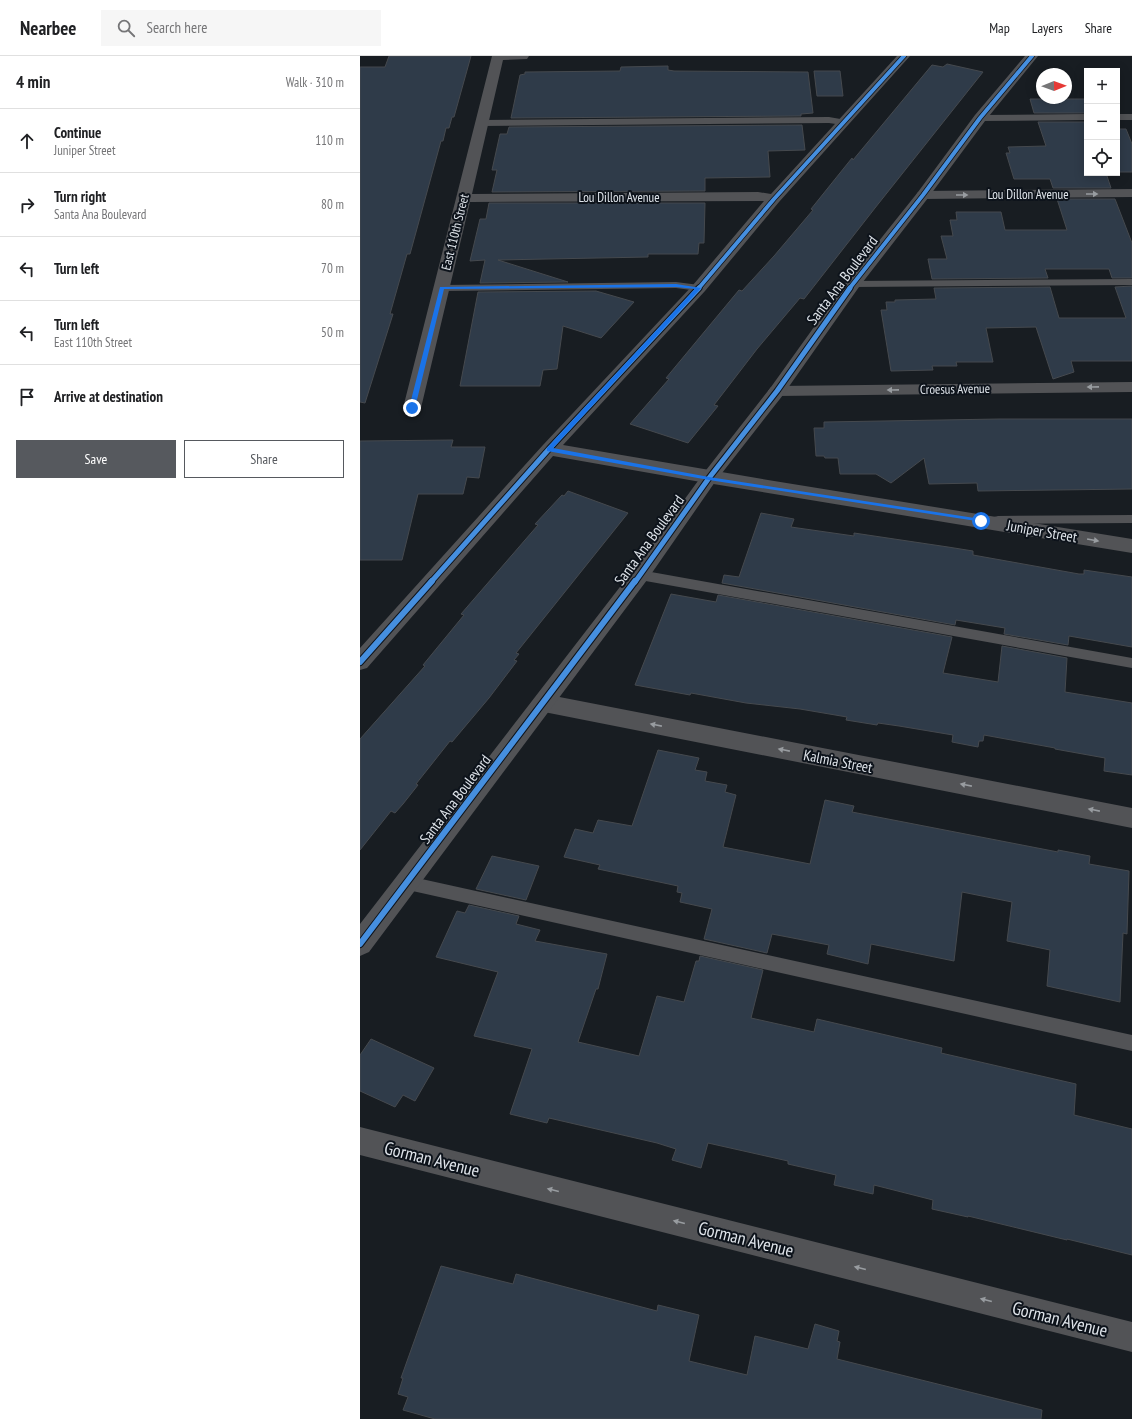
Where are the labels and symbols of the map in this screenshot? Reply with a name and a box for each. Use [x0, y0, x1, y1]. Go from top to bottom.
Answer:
north arrow [1036, 68, 1072, 104]
street label: Lou Dillon Avenue [987, 186, 1069, 203]
street label: Lou Dillon Avenue [578, 189, 660, 206]
one-way arrow [1086, 191, 1099, 197]
street label: East 110th Street [437, 192, 473, 272]
one-way arrow [956, 192, 969, 198]
street label: Santa Ana Boulevard [802, 232, 882, 328]
street label: Croesus Avenue [920, 380, 990, 398]
one-way arrow [1087, 384, 1099, 391]
one-way arrow [886, 387, 899, 393]
route end [403, 399, 421, 417]
street label: Santa Ana Boulevard [610, 491, 688, 589]
route start [972, 512, 990, 530]
street label: Juniper Street [1004, 515, 1079, 547]
one-way arrow [1087, 537, 1100, 543]
one-way arrow [650, 722, 662, 728]
street label: Kalmia Street [802, 745, 874, 777]
one-way arrow [777, 747, 790, 753]
street label: Santa Ana Boulevard [415, 751, 495, 847]
one-way arrow [960, 782, 972, 788]
one-way arrow [1088, 807, 1100, 813]
street label: Gorman Avenue [382, 1136, 482, 1182]
one-way arrow [547, 1187, 560, 1193]
street label: Gorman Avenue [696, 1216, 796, 1262]
one-way arrow [673, 1219, 686, 1225]
one-way arrow [853, 1265, 865, 1271]
street label: Gorman Avenue [1010, 1296, 1110, 1342]
one-way arrow [979, 1297, 992, 1303]

